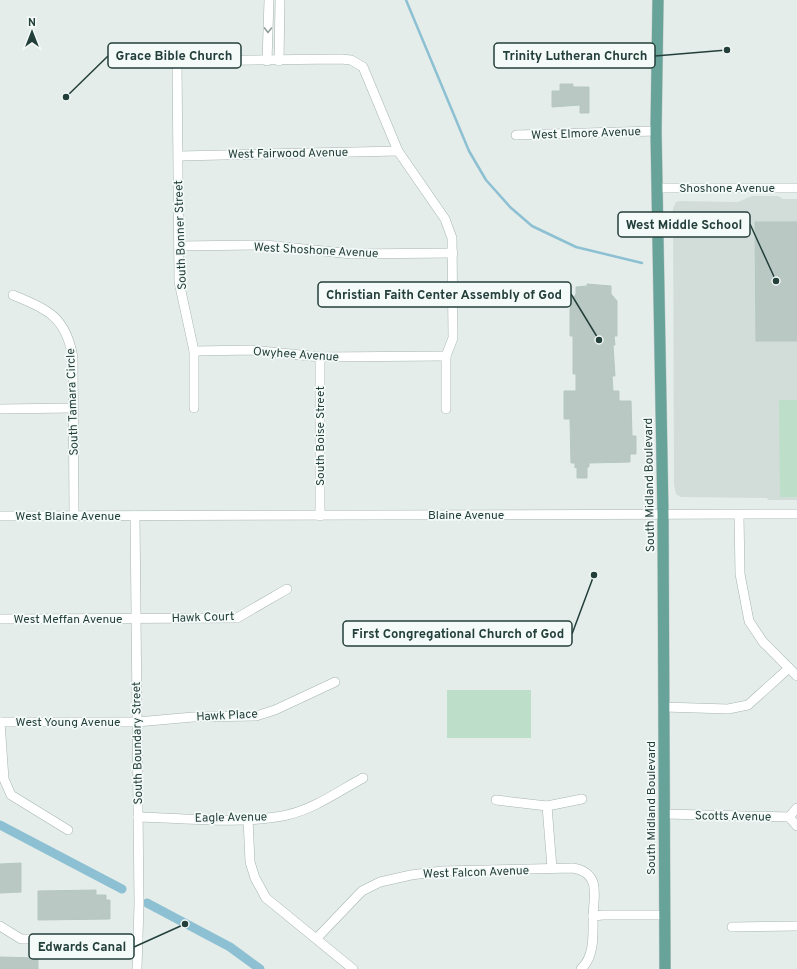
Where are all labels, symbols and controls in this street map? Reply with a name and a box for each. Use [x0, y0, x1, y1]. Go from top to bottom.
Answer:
north arrow [12, 12, 52, 52]
text: N [28, 16, 36, 30]
one-way arrow [264, 27, 272, 33]
callout: Grace Bible Church [108, 43, 241, 68]
callout: Trinity Lutheran Church [494, 43, 655, 68]
text: Grace Bible Church [116, 49, 232, 65]
text: Trinity Lutheran Church [503, 49, 647, 65]
street label: West Elmore Avenue [531, 124, 641, 144]
street label: West Fairwood Avenue [228, 145, 348, 163]
street label: South Bonner Street [171, 180, 191, 290]
street label: Shoshone Avenue [679, 181, 775, 197]
callout: West Middle School [618, 212, 750, 237]
text: West Middle School [626, 218, 742, 234]
street label: West Shoshone Avenue [253, 240, 379, 262]
callout: Christian Faith Center Assembly of God [318, 282, 571, 307]
text: Christian Faith Center Assembly of God [326, 288, 562, 304]
street label: Owyhee Avenue [252, 344, 339, 366]
street label: South Tamara Circle [63, 348, 83, 456]
street label: South Boise Street [313, 386, 329, 486]
street label: South Midland Boulevard [641, 418, 659, 552]
street label: Blaine Avenue [428, 508, 504, 524]
street label: West Blaine Avenue [15, 509, 121, 525]
street label: Hawk Court [171, 609, 235, 627]
street label: West Meffan Avenue [14, 612, 122, 628]
callout: First Congregational Church of God [343, 621, 572, 646]
text: First Congregational Church of God [352, 627, 564, 643]
street label: South Boundary Street [129, 681, 147, 805]
street label: Hawk Place [196, 706, 258, 726]
street label: West Young Avenue [16, 715, 120, 731]
street label: South Midland Boulevard [644, 741, 660, 875]
street label: Scotts Avenue [695, 808, 771, 826]
street label: Eagle Avenue [195, 809, 267, 827]
street label: West Falcon Avenue [423, 863, 529, 883]
callout: Edwards Canal [29, 934, 134, 959]
text: Edwards Canal [38, 940, 126, 956]

